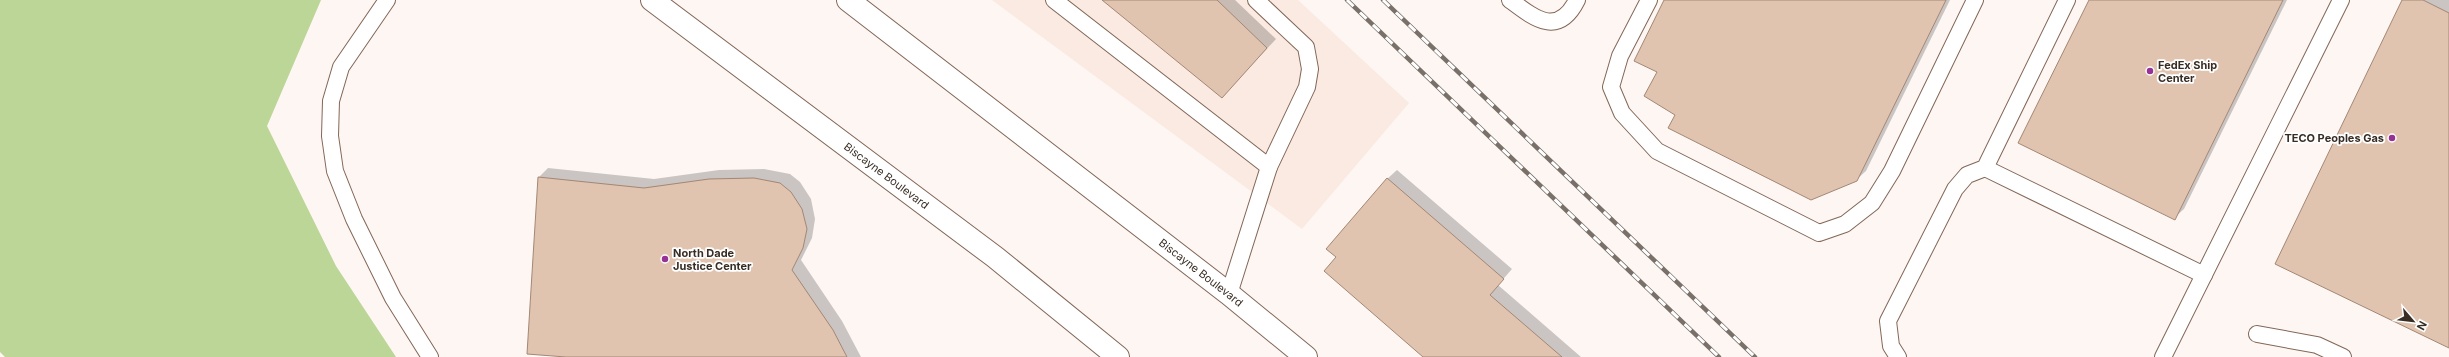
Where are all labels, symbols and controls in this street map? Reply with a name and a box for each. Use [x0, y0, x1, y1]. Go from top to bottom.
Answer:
place label: FedEx Ship Center [2158, 58, 2217, 85]
marker: FedEx Ship Center [2145, 66, 2155, 76]
place label: TECO Peoples Gas [2284, 131, 2384, 145]
marker: TECO Peoples Gas [2387, 133, 2397, 143]
street label: Biscayne Boulevard [841, 139, 932, 212]
street label: Biscayne Boulevard [1156, 236, 1246, 310]
place label: North Dade Justice Center [673, 246, 752, 273]
marker: North Dade Justice Center [660, 254, 670, 264]
north arrow [2393, 301, 2433, 341]
text: N [2414, 319, 2430, 333]

